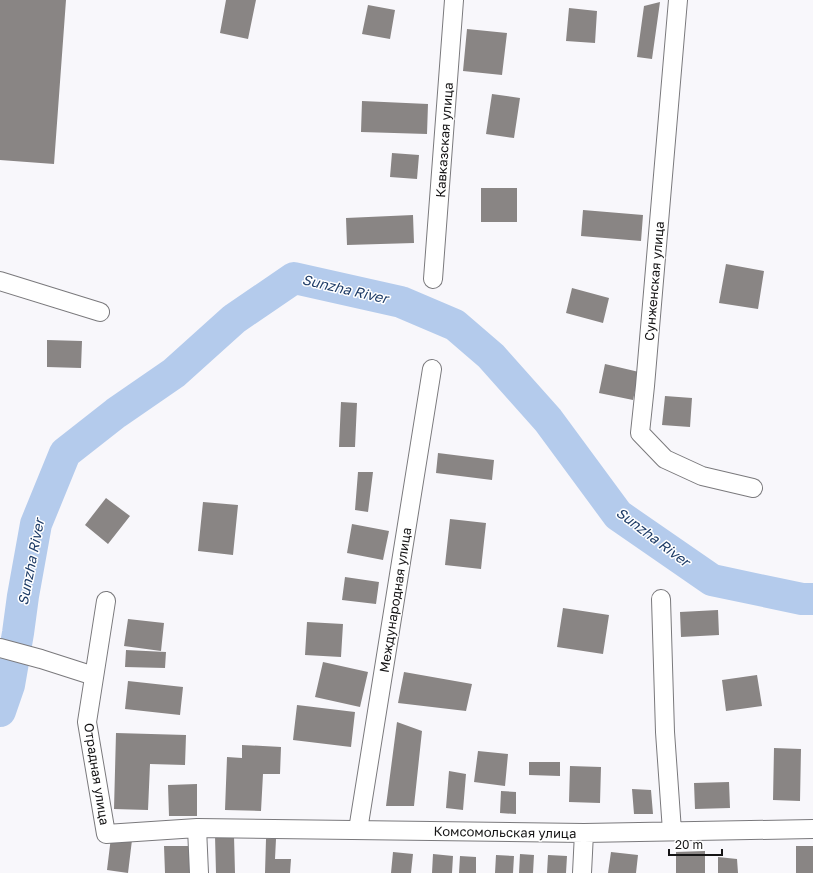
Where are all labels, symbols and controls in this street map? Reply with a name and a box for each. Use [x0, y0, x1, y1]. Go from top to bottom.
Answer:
street label: Кавказская улица [432, 82, 456, 198]
street label: Сунженская улица [641, 220, 667, 342]
water label: Sunzha River [301, 270, 392, 307]
water label: Sunzha River [613, 503, 695, 571]
water label: Sunzha River [14, 515, 48, 607]
street label: Международная улица [376, 526, 414, 674]
street label: Отрадная улица [81, 722, 113, 826]
street label: Комсомольская улица [433, 823, 577, 841]
scale bar [669, 831, 722, 857]
text: 20 m [675, 837, 703, 852]

